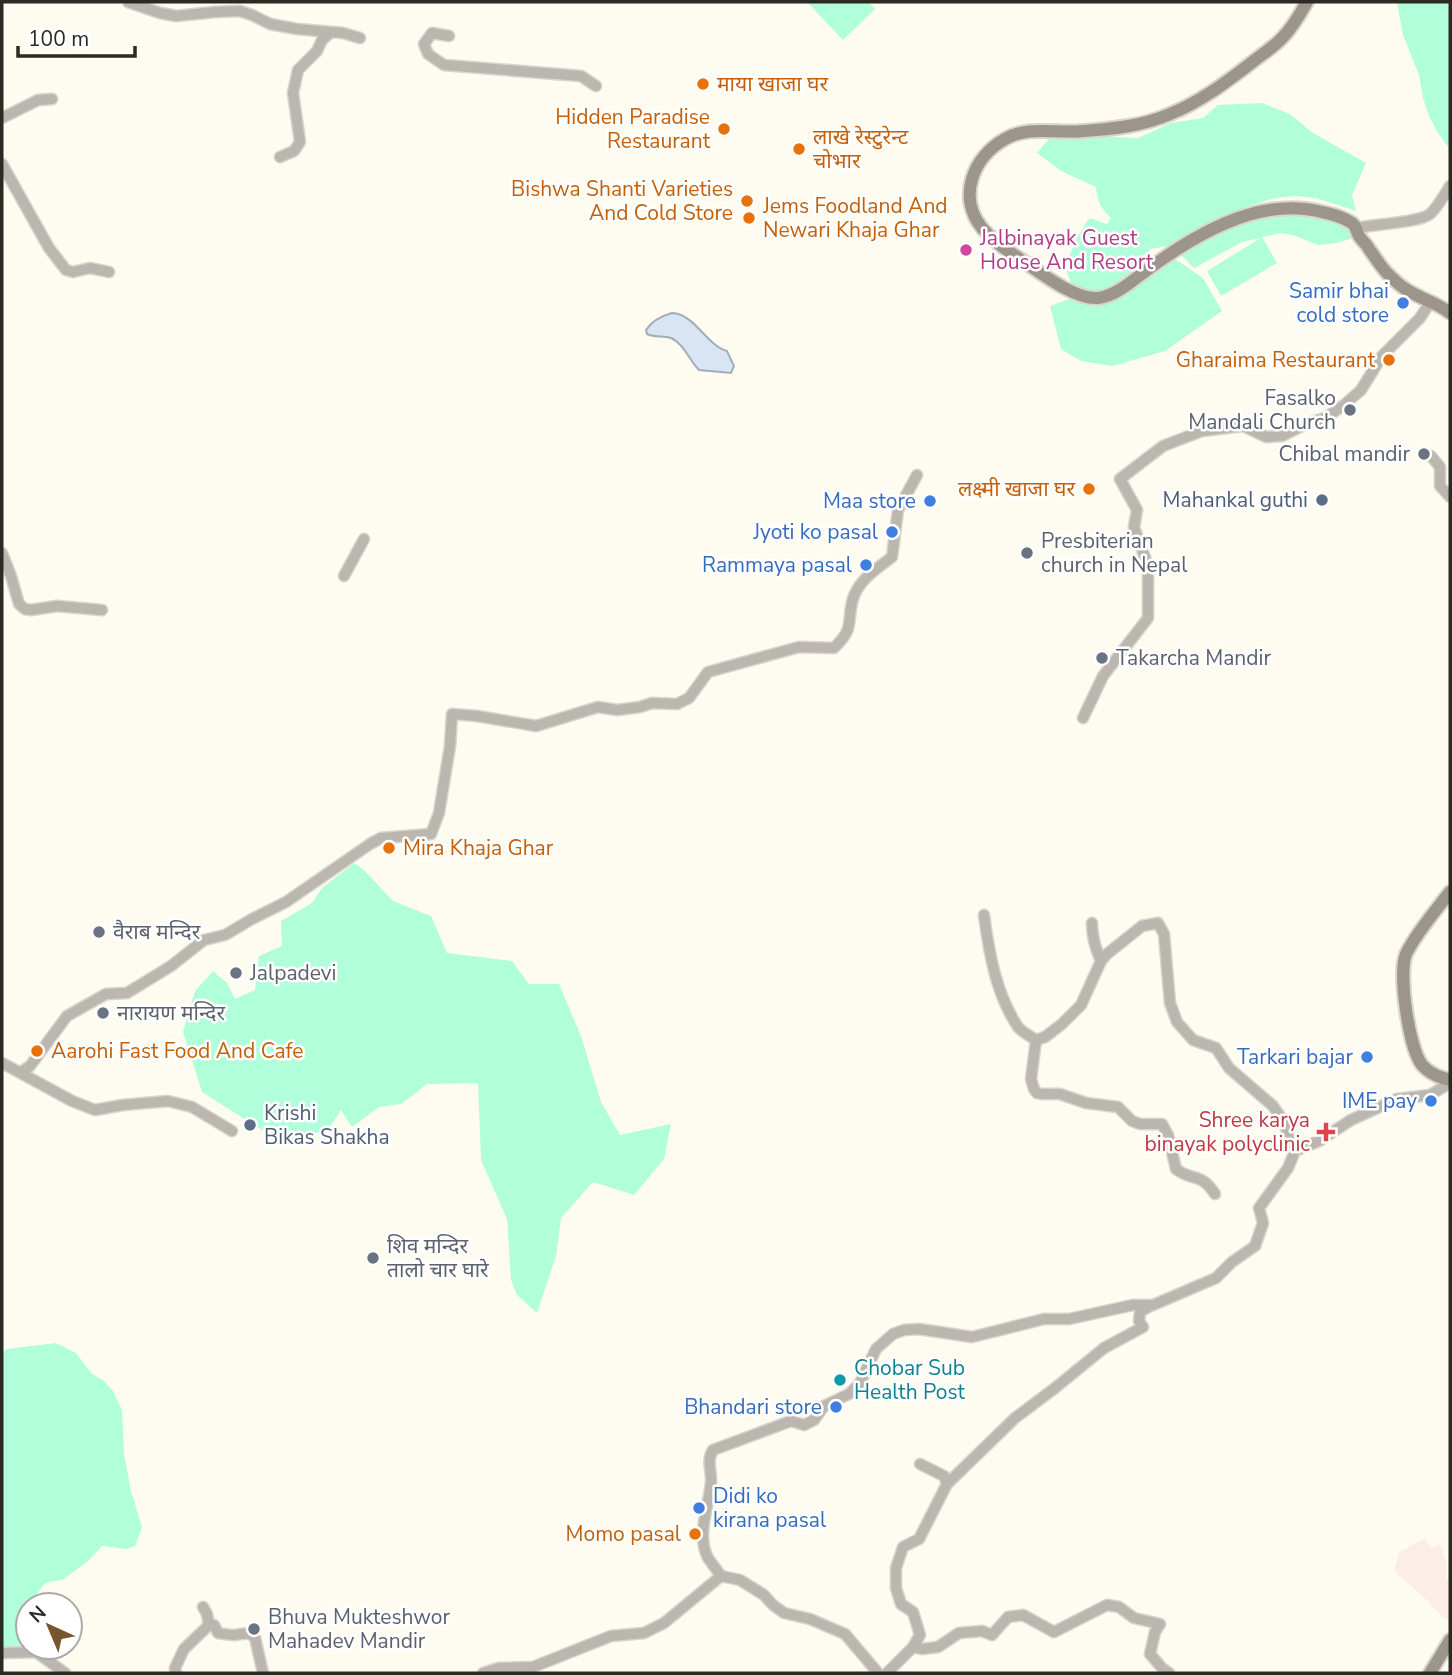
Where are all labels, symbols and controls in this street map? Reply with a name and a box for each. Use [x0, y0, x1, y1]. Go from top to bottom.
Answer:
scale bar [18, 14, 135, 58]
text: 100 m [28, 25, 89, 53]
place label: माया खाजा घर [717, 70, 828, 98]
marker: माया खाजा घर [695, 76, 711, 92]
place label: Hidden Paradise Restaurant [555, 103, 711, 155]
marker: Hidden Paradise Restaurant [716, 121, 732, 137]
place label: लाखे रेस्टुरेन्ट चोभार [813, 123, 909, 175]
marker: लाखे रेस्टुरेन्ट चोभार [791, 141, 807, 157]
place label: Bishwa Shanti Varieties And Cold Store [511, 175, 733, 227]
place label: Jems Foodland And Newari Khaja Ghar [762, 192, 948, 244]
marker: Bishwa Shanti Varieties And Cold Store [739, 193, 755, 209]
marker: Jems Foodland And Newari Khaja Ghar [741, 210, 757, 226]
place label: Jalbinayak Guest House And Resort [979, 224, 1154, 276]
marker: Jalbinayak Guest House And Resort [958, 242, 974, 258]
place label: Samir bhai cold store [1289, 277, 1389, 329]
marker: Samir bhai cold store [1395, 295, 1411, 311]
place label: Gharaima Restaurant [1176, 346, 1376, 374]
marker: Gharaima Restaurant [1381, 352, 1397, 368]
place label: Fasalko Mandali Church [1188, 384, 1336, 436]
marker: Fasalko Mandali Church [1342, 402, 1358, 418]
place label: Chibal mandir [1278, 440, 1410, 468]
marker: Chibal mandir [1416, 446, 1432, 462]
place label: लक्ष्मी खाजा घर [958, 475, 1075, 503]
marker: लक्ष्मी खाजा घर [1081, 481, 1097, 497]
place label: Mahankal guthi [1163, 486, 1308, 514]
place label: Maa store [823, 487, 916, 515]
marker: Mahankal guthi [1314, 492, 1330, 508]
marker: Maa store [922, 493, 938, 509]
place label: Jyoti ko pasal [752, 518, 879, 546]
marker: Jyoti ko pasal [884, 524, 900, 540]
place label: Presbiterian church in Nepal [1041, 527, 1188, 579]
marker: Presbiterian church in Nepal [1019, 545, 1035, 561]
place label: Rammaya pasal [702, 551, 853, 579]
marker: Rammaya pasal [858, 557, 874, 573]
place label: Takarcha Mandir [1116, 644, 1271, 672]
marker: Takarcha Mandir [1094, 650, 1110, 666]
place label: Mira Khaja Ghar [403, 834, 554, 862]
marker: Mira Khaja Ghar [381, 840, 397, 856]
place label: वैराब मन्दिर [113, 918, 201, 946]
marker: वैराब मन्दिर [91, 924, 107, 940]
place label: Jalpadevi [249, 959, 337, 987]
marker: Jalpadevi [228, 965, 244, 981]
place label: नारायण मन्दिर [117, 999, 226, 1027]
marker: नारायण मन्दिर [95, 1005, 111, 1021]
place label: Aarohi Fast Food And Cafe [51, 1037, 303, 1065]
marker: Aarohi Fast Food And Cafe [29, 1043, 45, 1059]
place label: Tarkari bajar [1237, 1043, 1353, 1071]
marker: Tarkari bajar [1359, 1049, 1375, 1065]
place label: IME pay [1342, 1087, 1417, 1115]
marker: IME pay [1423, 1093, 1439, 1109]
place label: Krishi Bikas Shakha [264, 1099, 390, 1151]
place label: Shree karya binayak polyclinic [1144, 1106, 1310, 1158]
marker: Krishi Bikas Shakha [242, 1117, 258, 1133]
marker: Shree karya binayak polyclinic [1316, 1122, 1336, 1142]
place label: शिव मन्दिर तालो चार घारे [387, 1232, 489, 1284]
marker: शिव मन्दिर तालो चार घारे [365, 1250, 381, 1266]
place label: Chobar Sub Health Post [854, 1354, 965, 1406]
marker: Chobar Sub Health Post [832, 1372, 848, 1388]
place label: Bhandari store [684, 1393, 822, 1421]
marker: Bhandari store [828, 1399, 844, 1415]
place label: Didi ko kirana pasal [713, 1482, 827, 1534]
marker: Didi ko kirana pasal [691, 1500, 707, 1516]
place label: Momo pasal [566, 1520, 682, 1548]
marker: Momo pasal [687, 1526, 703, 1542]
north arrow [14, 1591, 84, 1661]
text: N [24, 1600, 52, 1629]
place label: Bhuva Mukteshwor Mahadev Mandir [268, 1603, 451, 1655]
marker: Bhuva Mukteshwor Mahadev Mandir [246, 1621, 262, 1637]

